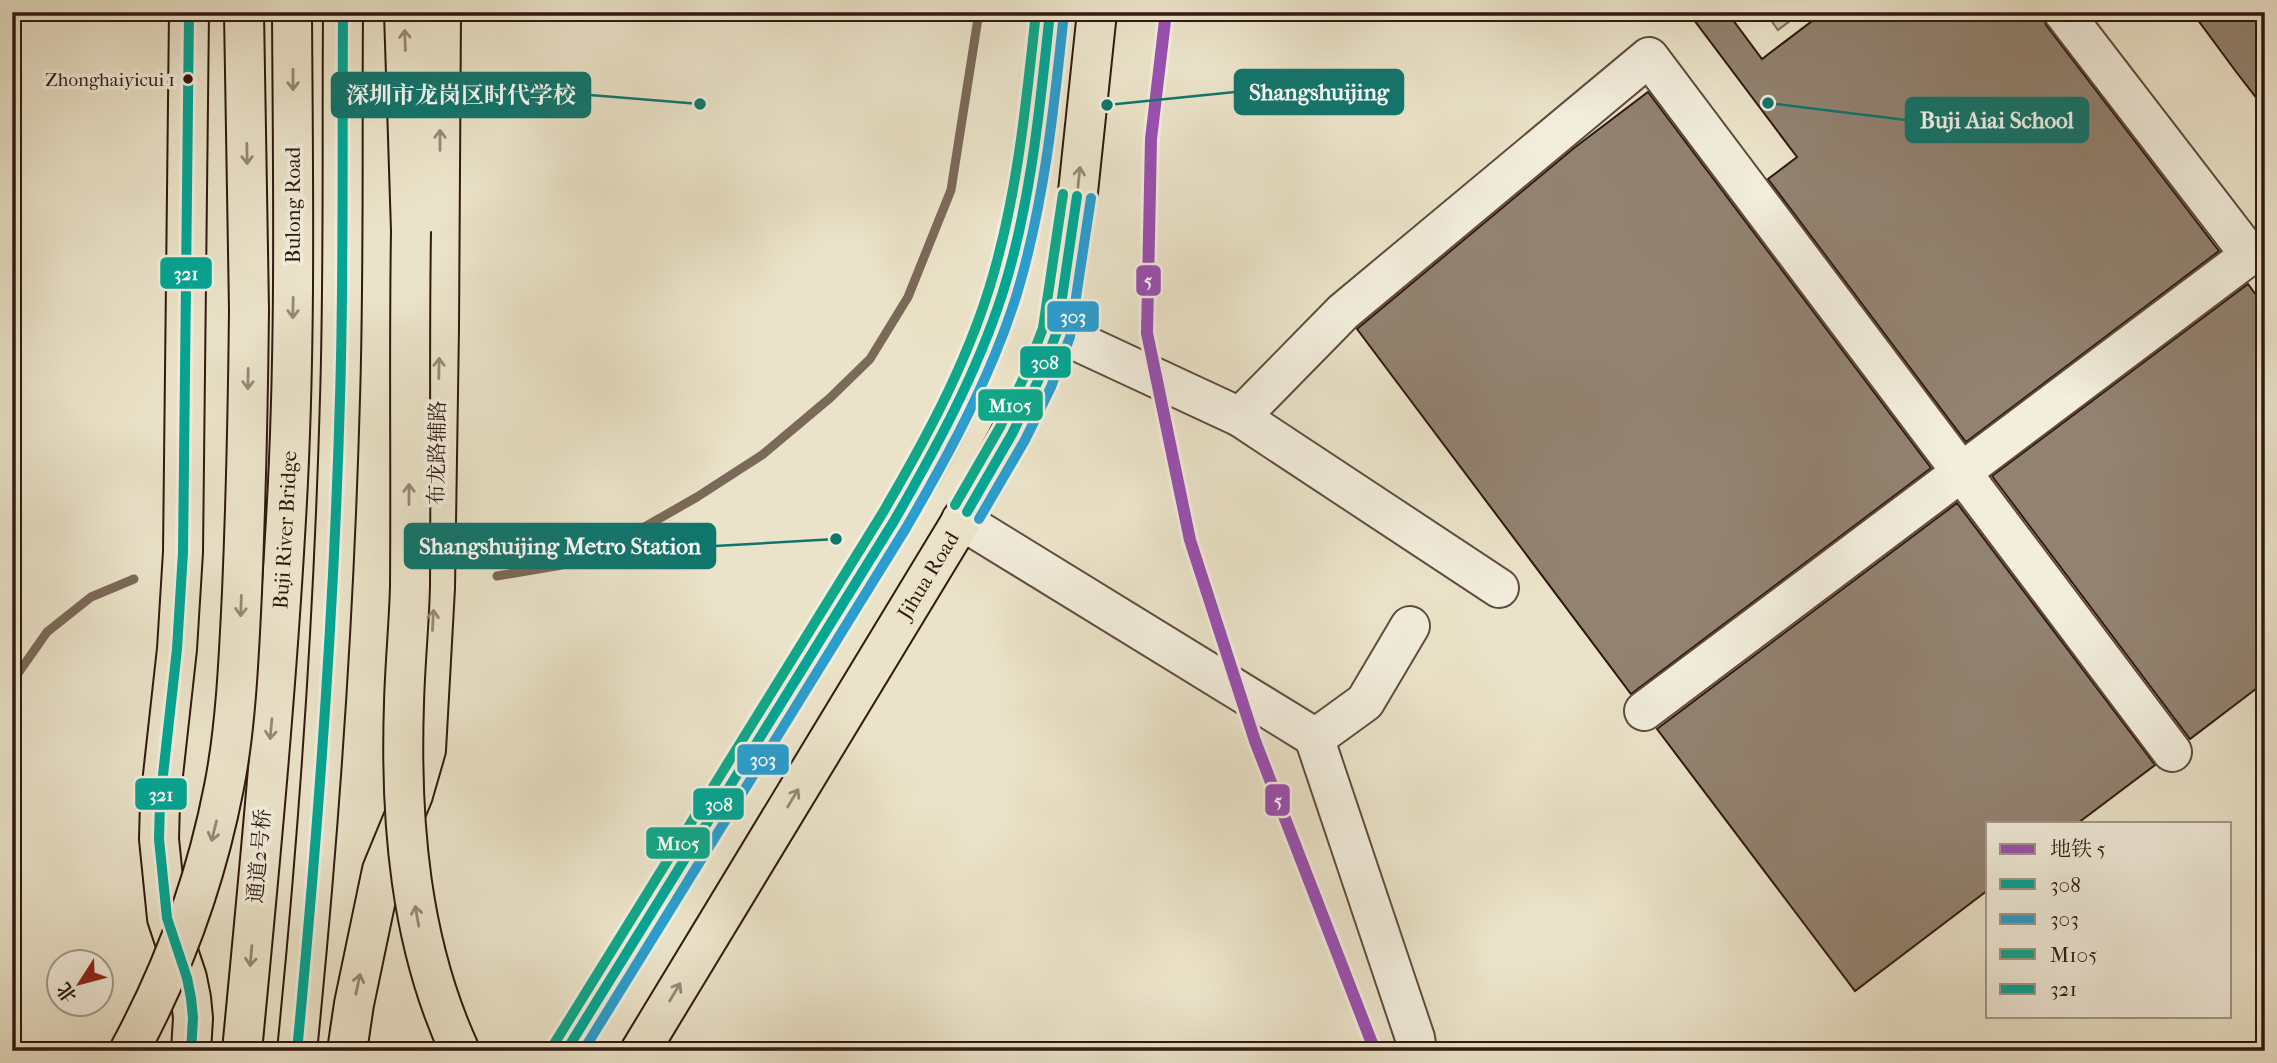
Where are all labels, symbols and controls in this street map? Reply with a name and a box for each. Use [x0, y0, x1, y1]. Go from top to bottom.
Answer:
one-way arrow [398, 29, 412, 52]
place label: Zhonghaiyicui 1 [45, 69, 175, 91]
one-way arrow [286, 69, 300, 92]
callout: Shangshuijing [1235, 70, 1403, 114]
marker: Zhonghaiyicui 1 [181, 72, 195, 86]
callout: 深圳市龙岗区时代学校 [332, 73, 590, 117]
text: Shangshuijing [1249, 79, 1390, 106]
text: 深圳市龙岗区时代学校 [346, 82, 576, 109]
callout: Buji Aiai School [1906, 98, 2088, 142]
text: Buji Aiai School [1920, 107, 2075, 134]
one-way arrow [433, 129, 447, 152]
one-way arrow [240, 142, 253, 165]
street label: Bulong Road [281, 146, 305, 263]
one-way arrow [1073, 166, 1086, 189]
line badge: 321 [159, 256, 213, 290]
text: 321 [174, 263, 198, 285]
line badge: 5 [1135, 264, 1162, 297]
text: 5 [1144, 270, 1152, 292]
one-way arrow [286, 296, 300, 319]
line badge: 303 [1046, 300, 1100, 333]
text: 303 [1060, 306, 1086, 328]
line badge: 308 [1019, 345, 1072, 379]
text: 308 [1031, 352, 1059, 374]
one-way arrow [432, 356, 445, 379]
one-way arrow [242, 367, 255, 390]
line badge: M105 [977, 388, 1044, 422]
text: M105 [988, 395, 1031, 417]
street label: 布龙路辅路 [424, 400, 450, 506]
street label: Buji River Bridge [268, 450, 301, 610]
one-way arrow [402, 482, 416, 505]
callout: Shangshuijing Metro Station [405, 524, 715, 568]
street label: Jihua Road [891, 527, 964, 625]
text: Shangshuijing Metro Station [419, 533, 702, 560]
one-way arrow [235, 594, 248, 617]
one-way arrow [427, 609, 440, 631]
one-way arrow [264, 718, 277, 740]
line badge: 303 [736, 743, 790, 776]
text: 303 [750, 749, 776, 771]
line badge: 321 [134, 777, 188, 811]
line badge: 5 [1264, 783, 1291, 817]
text: 321 [149, 784, 173, 806]
line badge: 308 [692, 787, 745, 821]
one-way arrow [786, 788, 800, 808]
text: 5 [1274, 790, 1282, 812]
text: 308 [705, 794, 733, 816]
street label: 通道2号桥 [243, 808, 275, 904]
one-way arrow [207, 820, 220, 842]
legend [1986, 822, 2232, 1018]
line badge: M105 [645, 826, 711, 860]
text: M105 [656, 833, 699, 855]
text: 地铁 5 [2050, 837, 2106, 861]
text: 308 [2050, 873, 2081, 897]
one-way arrow [410, 905, 423, 928]
text: 303 [2050, 907, 2079, 931]
text: M105 [2050, 943, 2097, 967]
one-way arrow [244, 944, 257, 967]
north arrow [46, 948, 116, 1018]
one-way arrow [353, 973, 366, 995]
text: 321 [2050, 977, 2077, 1001]
text: 北 [53, 978, 82, 1007]
one-way arrow [668, 983, 682, 1003]

